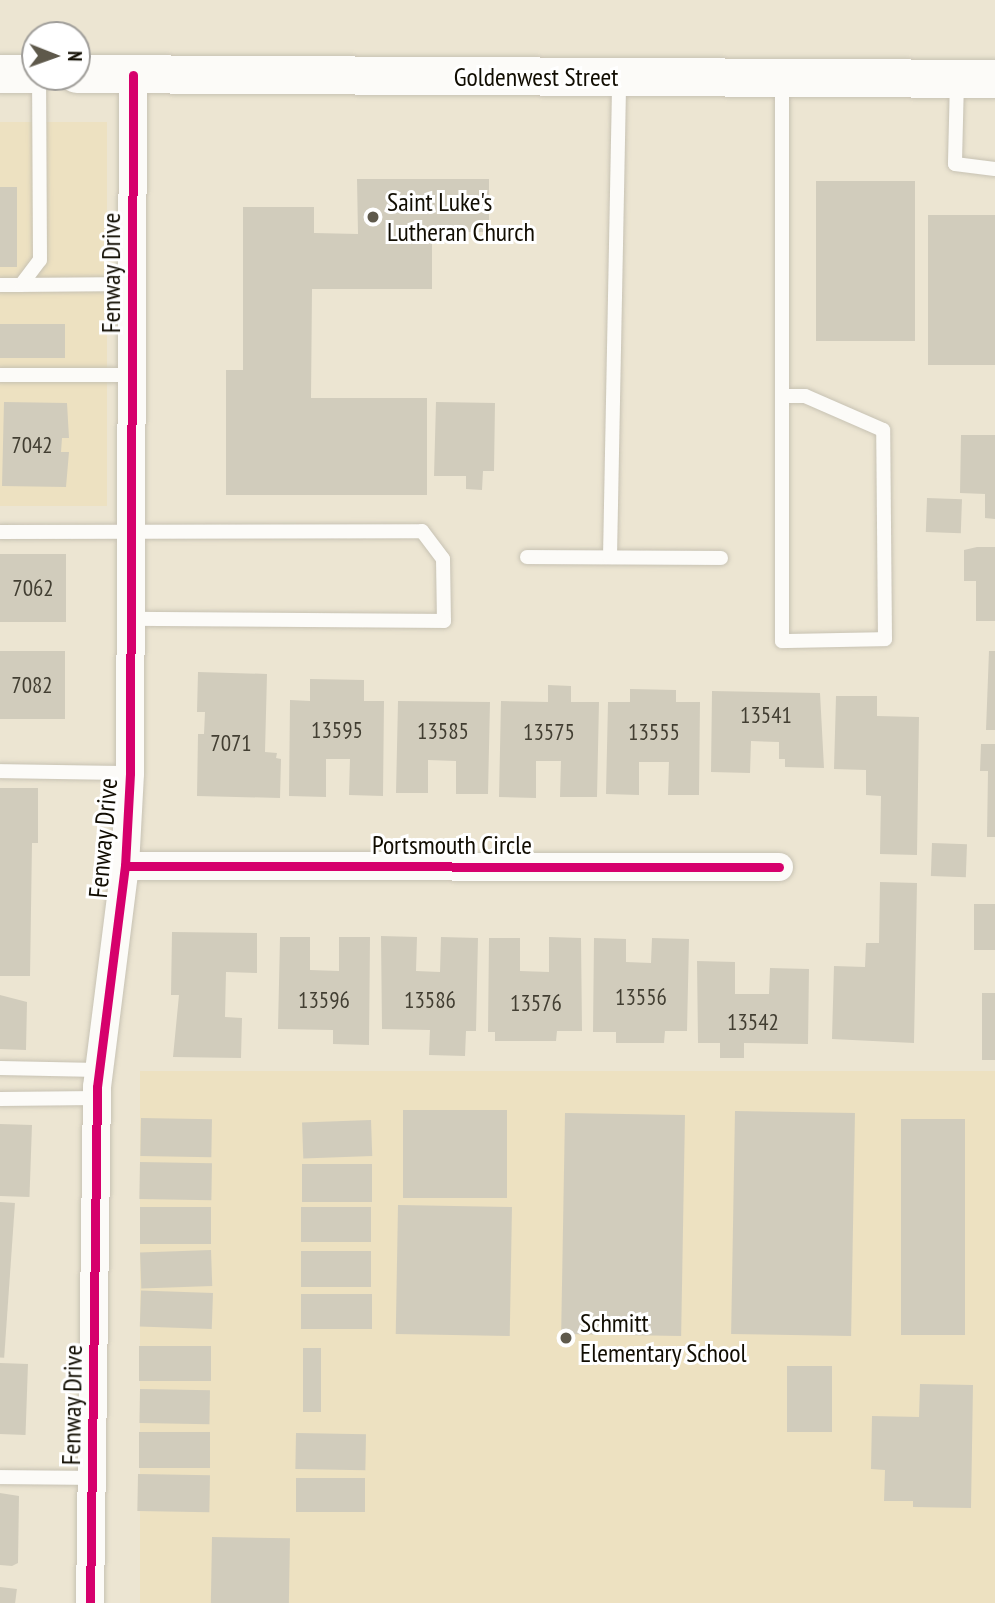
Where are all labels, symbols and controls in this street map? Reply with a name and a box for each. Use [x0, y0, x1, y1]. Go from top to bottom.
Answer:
north arrow [21, 21, 91, 91]
text: N [63, 51, 87, 62]
street label: Goldenwest Street [454, 61, 618, 93]
place label: Saint Luke's Lutheran Church [387, 186, 535, 248]
marker: Saint Luke's Lutheran Church [365, 209, 381, 225]
street label: Fenway Drive [95, 212, 127, 334]
house number: 7042 [11, 431, 53, 459]
house number: 7062 [12, 574, 54, 602]
house number: 7082 [11, 671, 53, 699]
house number: 13541 [740, 701, 792, 729]
house number: 13595 [311, 716, 363, 744]
house number: 13585 [417, 717, 469, 745]
house number: 13575 [523, 718, 575, 746]
house number: 13555 [628, 718, 680, 746]
house number: 7071 [210, 729, 252, 757]
street label: Fenway Drive [82, 776, 124, 900]
street label: Portsmouth Circle [372, 829, 532, 861]
house number: 13556 [615, 983, 667, 1011]
house number: 13596 [298, 986, 350, 1014]
house number: 13586 [404, 986, 456, 1014]
house number: 13576 [510, 989, 562, 1017]
house number: 13542 [727, 1008, 779, 1036]
place label: Schmitt Elementary School [580, 1307, 747, 1368]
marker: Schmitt Elementary School [558, 1330, 574, 1346]
street label: Fenway Drive [55, 1344, 89, 1466]

